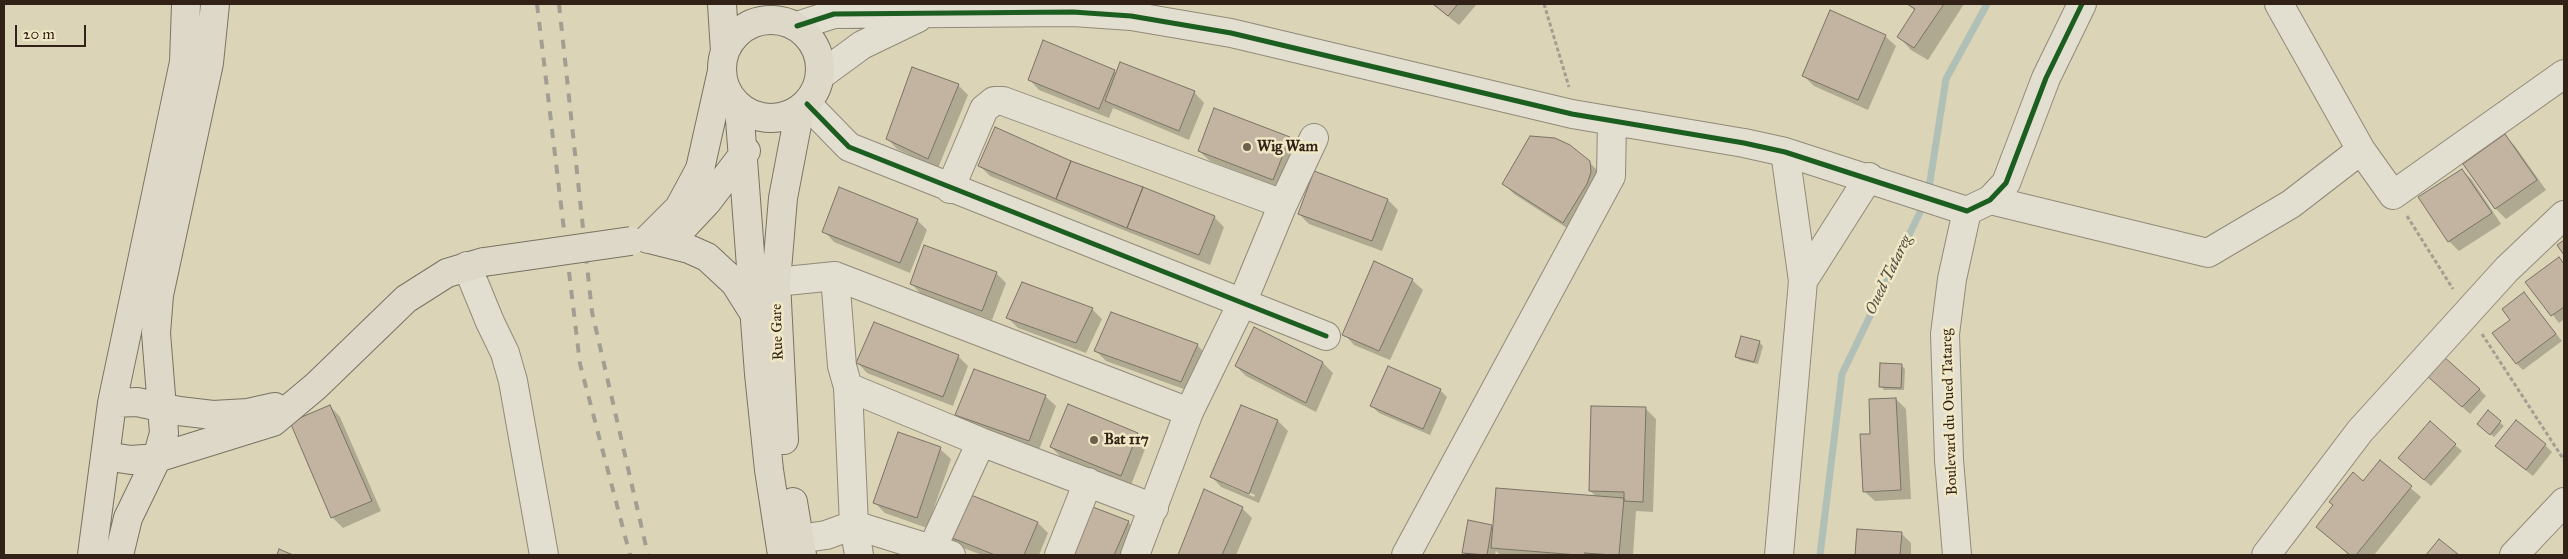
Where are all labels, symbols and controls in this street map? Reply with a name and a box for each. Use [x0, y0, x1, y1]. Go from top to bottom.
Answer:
scale bar [18, 15, 89, 47]
text: 20 m [23, 25, 55, 43]
place label: Wig Wam [1257, 138, 1318, 156]
marker: Wig Wam [1241, 141, 1253, 153]
water label: Oued Tatareg [1861, 232, 1917, 318]
street label: Rue Gare [768, 303, 788, 361]
street label: Boulevard du Oued Tatareg [1938, 328, 1962, 496]
place label: Bat 117 [1104, 431, 1149, 449]
marker: Bat 117 [1088, 434, 1100, 446]

